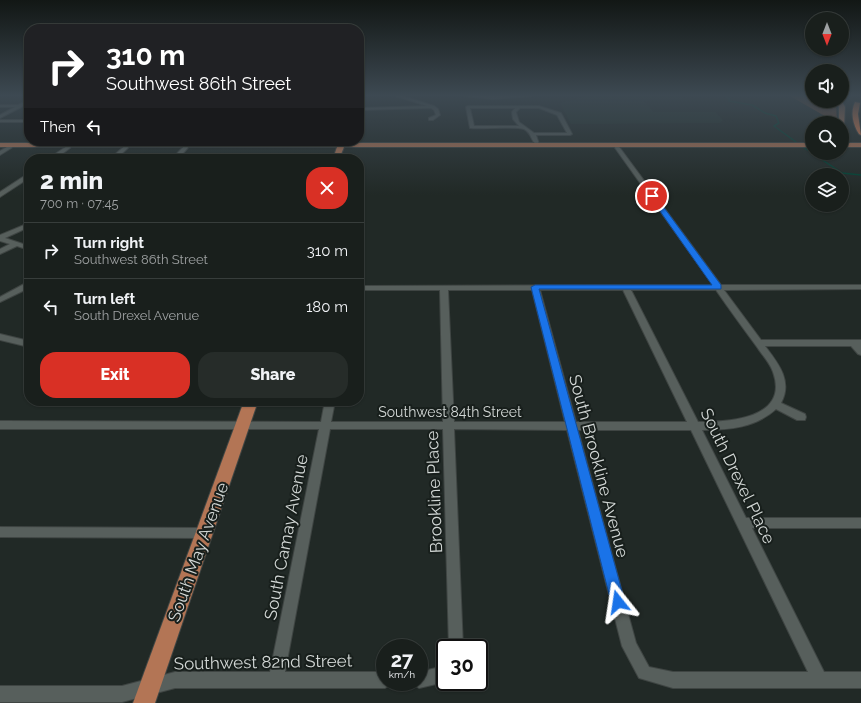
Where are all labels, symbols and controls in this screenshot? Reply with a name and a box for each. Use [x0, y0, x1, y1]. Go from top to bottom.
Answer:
north arrow [805, 12, 849, 56]
map controls [805, 12, 849, 212]
text: 310 m [106, 39, 185, 72]
icon: right [40, 40, 92, 92]
button: sound [805, 64, 849, 108]
text: Southwest 86th Street [106, 73, 291, 94]
icon: left [83, 116, 105, 138]
button: search [805, 116, 849, 160]
text: Then [40, 118, 75, 136]
text: 2 min [40, 166, 103, 195]
button: close [306, 167, 348, 209]
button: layers [805, 168, 849, 212]
pin [635, 179, 669, 213]
icon: arrive [641, 185, 663, 207]
text: 700 m · 07:45 [40, 196, 119, 211]
text: Turn right [74, 234, 144, 252]
icon: right [40, 240, 62, 262]
text: 310 m [307, 242, 348, 260]
text: Southwest 86th Street [74, 252, 208, 267]
text: Turn left [74, 290, 135, 308]
icon: left [40, 296, 62, 318]
text: 180 m [306, 298, 348, 316]
text: South Drexel Avenue [74, 308, 199, 323]
button: Exit [40, 352, 190, 398]
button: Share [198, 352, 348, 398]
street label: South Brookline Avenue [565, 372, 633, 560]
street label: Southwest 84th Street [378, 404, 522, 420]
street label: South Drexel Place [697, 405, 779, 547]
street label: Brookline Place [422, 430, 446, 554]
street label: South Camay Avenue [260, 453, 312, 621]
street label: South May Avenue [164, 480, 232, 624]
position arrow [597, 581, 639, 623]
speed limit sign: 30 [436, 639, 488, 691]
text: 27 [391, 648, 413, 672]
street label: Southwest 82nd Street [174, 650, 353, 674]
text: km/h [389, 669, 415, 680]

